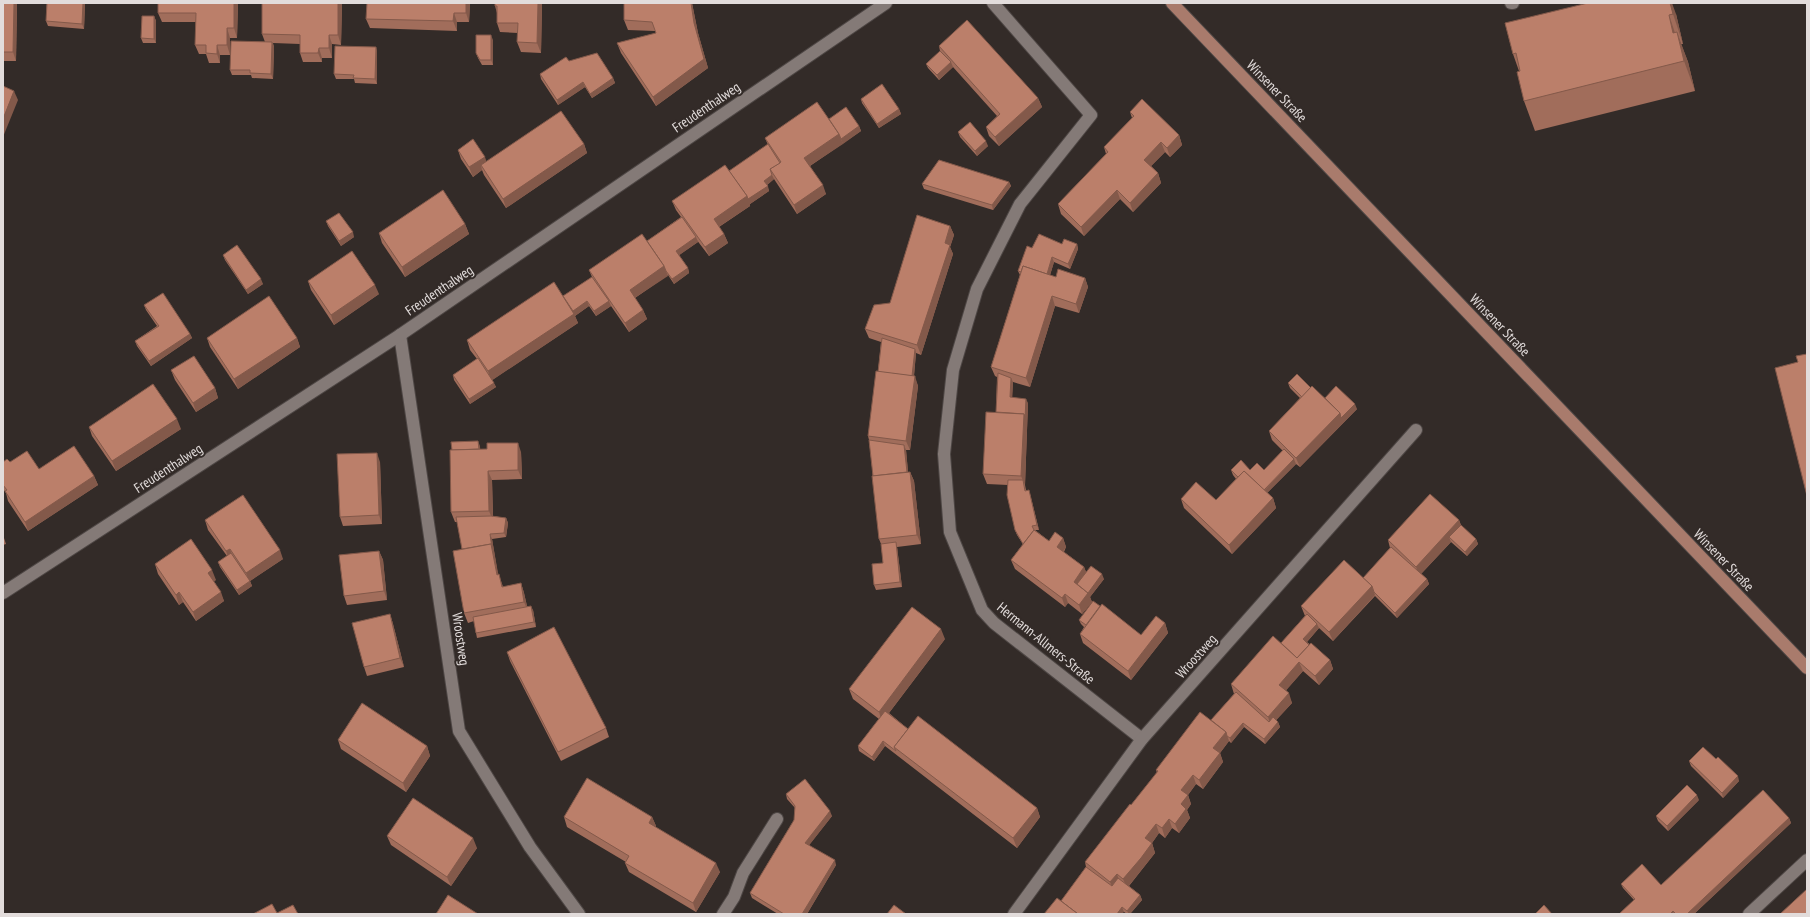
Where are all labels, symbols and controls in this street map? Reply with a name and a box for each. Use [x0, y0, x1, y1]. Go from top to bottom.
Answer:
street label: Winsener Straße [1243, 56, 1311, 126]
street label: Freudenthalweg [669, 78, 743, 136]
street label: Freudenthalweg [402, 261, 476, 319]
street label: Winsener Straße [1466, 290, 1534, 360]
street label: Freudenthalweg [130, 439, 206, 497]
street label: Winsener Straße [1690, 525, 1758, 595]
street label: Hermann-Allmers-Straße [993, 598, 1099, 688]
street label: Wroostweg [448, 611, 474, 667]
street label: Wroostweg [1171, 630, 1221, 682]

